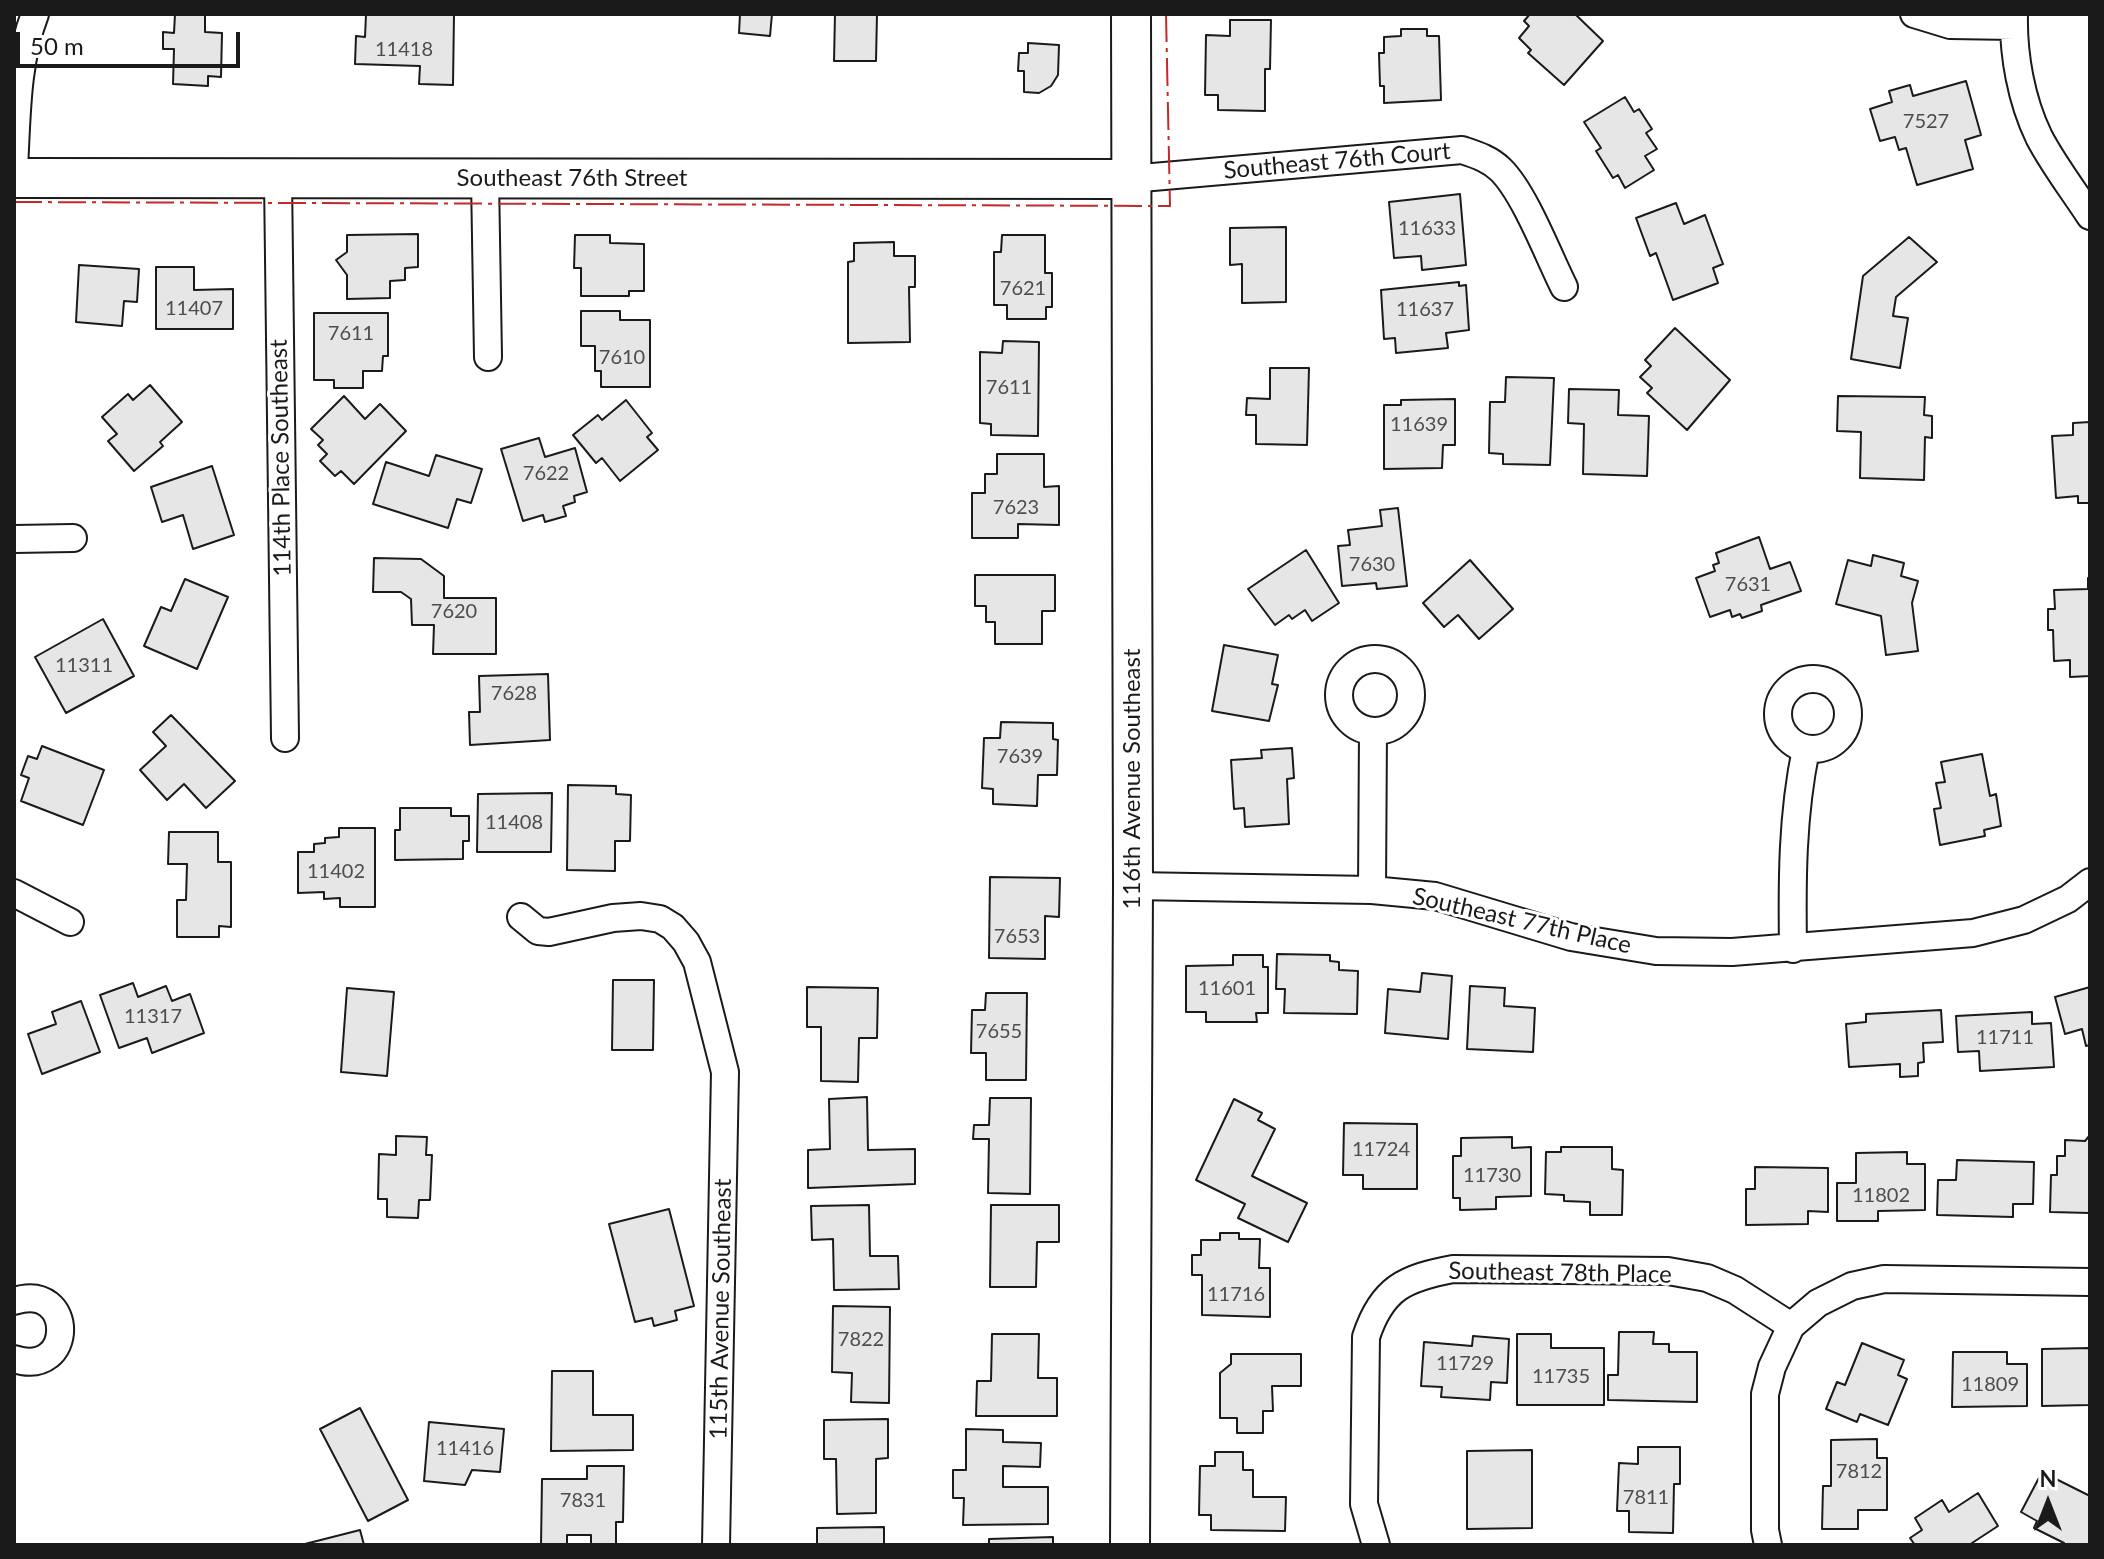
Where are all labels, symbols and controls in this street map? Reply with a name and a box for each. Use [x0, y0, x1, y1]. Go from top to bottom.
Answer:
scale bar [20, 16, 244, 66]
text: 50 m [30, 31, 84, 60]
house number: 11418 [375, 38, 433, 62]
house number: 7527 [1903, 110, 1949, 134]
street label: Southeast 76th Court [1222, 137, 1452, 185]
street label: Southeast 76th Street [457, 164, 687, 192]
house number: 11633 [1398, 217, 1456, 241]
house number: 7621 [1000, 277, 1046, 301]
house number: 11407 [165, 297, 223, 321]
house number: 11637 [1396, 298, 1454, 322]
house number: 7611 [328, 322, 374, 346]
street label: 114th Place Southeast [265, 339, 297, 577]
house number: 7610 [599, 346, 645, 370]
house number: 7611 [986, 376, 1032, 400]
house number: 11639 [1390, 413, 1448, 437]
house number: 7622 [523, 462, 569, 486]
house number: 7623 [993, 496, 1039, 520]
house number: 7630 [1349, 553, 1395, 577]
house number: 7631 [1725, 573, 1771, 597]
house number: 7620 [431, 600, 477, 624]
street label: 116th Avenue Southeast [1118, 648, 1146, 910]
house number: 11311 [55, 654, 113, 678]
house number: 7628 [491, 682, 537, 706]
house number: 7639 [997, 745, 1043, 769]
house number: 11408 [485, 811, 543, 835]
house number: 11402 [307, 860, 365, 884]
street label: Southeast 77th Place [1410, 882, 1634, 960]
house number: 7653 [994, 925, 1040, 949]
house number: 11601 [1198, 977, 1256, 1001]
house number: 11317 [124, 1005, 182, 1029]
house number: 7655 [976, 1020, 1022, 1044]
house number: 11711 [1976, 1026, 2034, 1050]
house number: 11724 [1352, 1138, 1410, 1162]
house number: 11730 [1463, 1164, 1521, 1188]
street label: 115th Avenue Southeast [704, 1178, 738, 1440]
house number: 11802 [1852, 1184, 1910, 1208]
street label: Southeast 78th Place [1448, 1257, 1672, 1289]
house number: 11716 [1207, 1283, 1265, 1307]
house number: 7822 [838, 1328, 884, 1352]
house number: 11729 [1436, 1352, 1494, 1376]
house number: 11735 [1532, 1365, 1590, 1389]
house number: 11809 [1961, 1373, 2019, 1397]
house number: 11416 [436, 1437, 494, 1461]
house number: 7812 [1836, 1460, 1882, 1484]
north arrow [2008, 1463, 2088, 1543]
text: N [2040, 1465, 2056, 1492]
house number: 7811 [1623, 1486, 1669, 1510]
house number: 7831 [560, 1489, 606, 1513]

